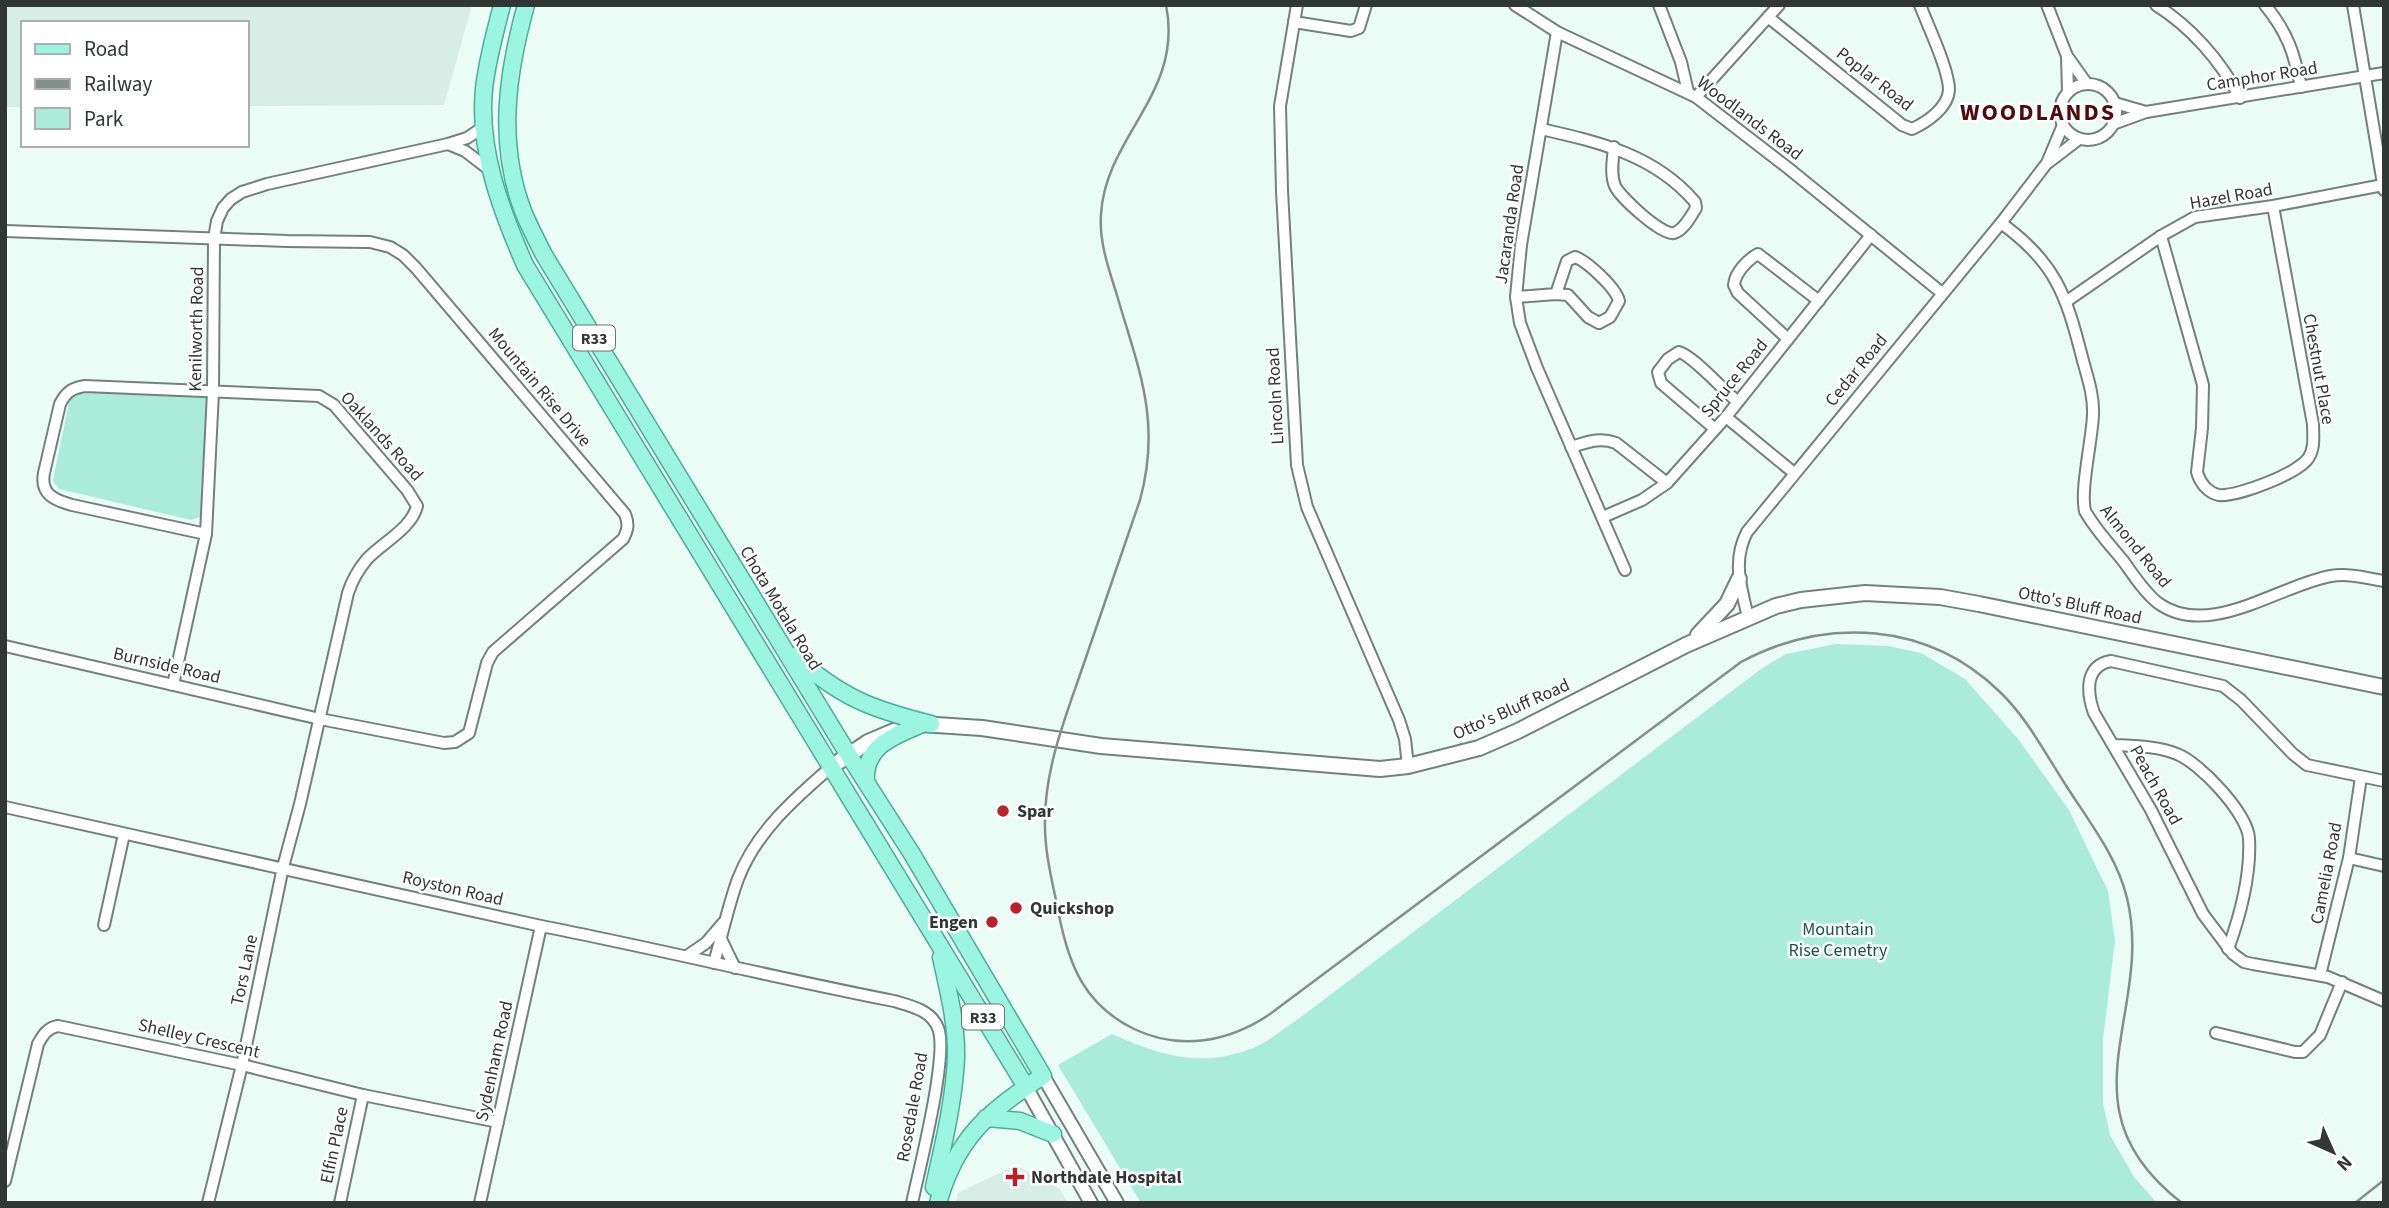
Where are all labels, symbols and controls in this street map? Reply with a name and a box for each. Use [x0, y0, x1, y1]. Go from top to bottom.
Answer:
legend [21, 21, 248, 147]
text: Road [84, 34, 129, 64]
street label: Poplar Road [1831, 41, 1919, 117]
street label: Camphor Road [2205, 55, 2319, 98]
text: Railway [84, 69, 152, 99]
street label: Woodlands Road [1691, 70, 1808, 167]
district label: WOODLANDS [1960, 95, 2116, 130]
text: Park [84, 104, 124, 134]
street label: Jacaranda Road [1489, 163, 1530, 286]
street label: Hazel Road [2188, 177, 2275, 216]
street label: Kenilworth Road [183, 266, 210, 392]
street label: Chestnut Place [2296, 312, 2341, 427]
street label: Mountain Rise Drive [482, 322, 597, 452]
road number: R33 [573, 326, 615, 350]
street label: Cedar Road [1819, 329, 1893, 412]
street label: Spruce Road [1695, 334, 1774, 423]
street label: Lincoln Road [1260, 347, 1291, 445]
street label: Oaklands Road [334, 386, 429, 487]
street label: Almond Road [2094, 499, 2177, 593]
street label: Chota Motala Road [734, 541, 828, 675]
street label: Otto's Bluff Road [2016, 580, 2144, 631]
street label: Burnside Road [111, 641, 223, 690]
street label: Otto's Bluff Road [1449, 672, 1574, 746]
street label: Peach Road [2123, 741, 2188, 830]
place label: Spar [1017, 799, 1055, 824]
marker: Spar [995, 803, 1011, 819]
street label: Camelia Road [2304, 820, 2349, 926]
street label: Royston Road [400, 865, 506, 912]
place label: Quickshop [1030, 896, 1114, 921]
marker: Quickshop [1008, 900, 1024, 916]
place label: Engen [929, 910, 978, 935]
marker: Engen [984, 914, 1000, 930]
park label: Mountain Rise Cemetry [1789, 917, 1888, 963]
street label: Tors Lane [225, 932, 264, 1008]
street label: Sydenham Road [470, 998, 519, 1124]
road number: R33 [962, 1004, 1004, 1030]
street label: Shelley Crescent [136, 1012, 262, 1065]
street label: Rosedale Road [891, 1050, 934, 1164]
street label: Elfin Place [314, 1104, 355, 1186]
north arrow [2298, 1117, 2368, 1187]
text: N [2330, 1149, 2358, 1177]
place label: Northdale Hospital [1031, 1165, 1182, 1190]
marker: Northdale Hospital [1005, 1167, 1025, 1187]

